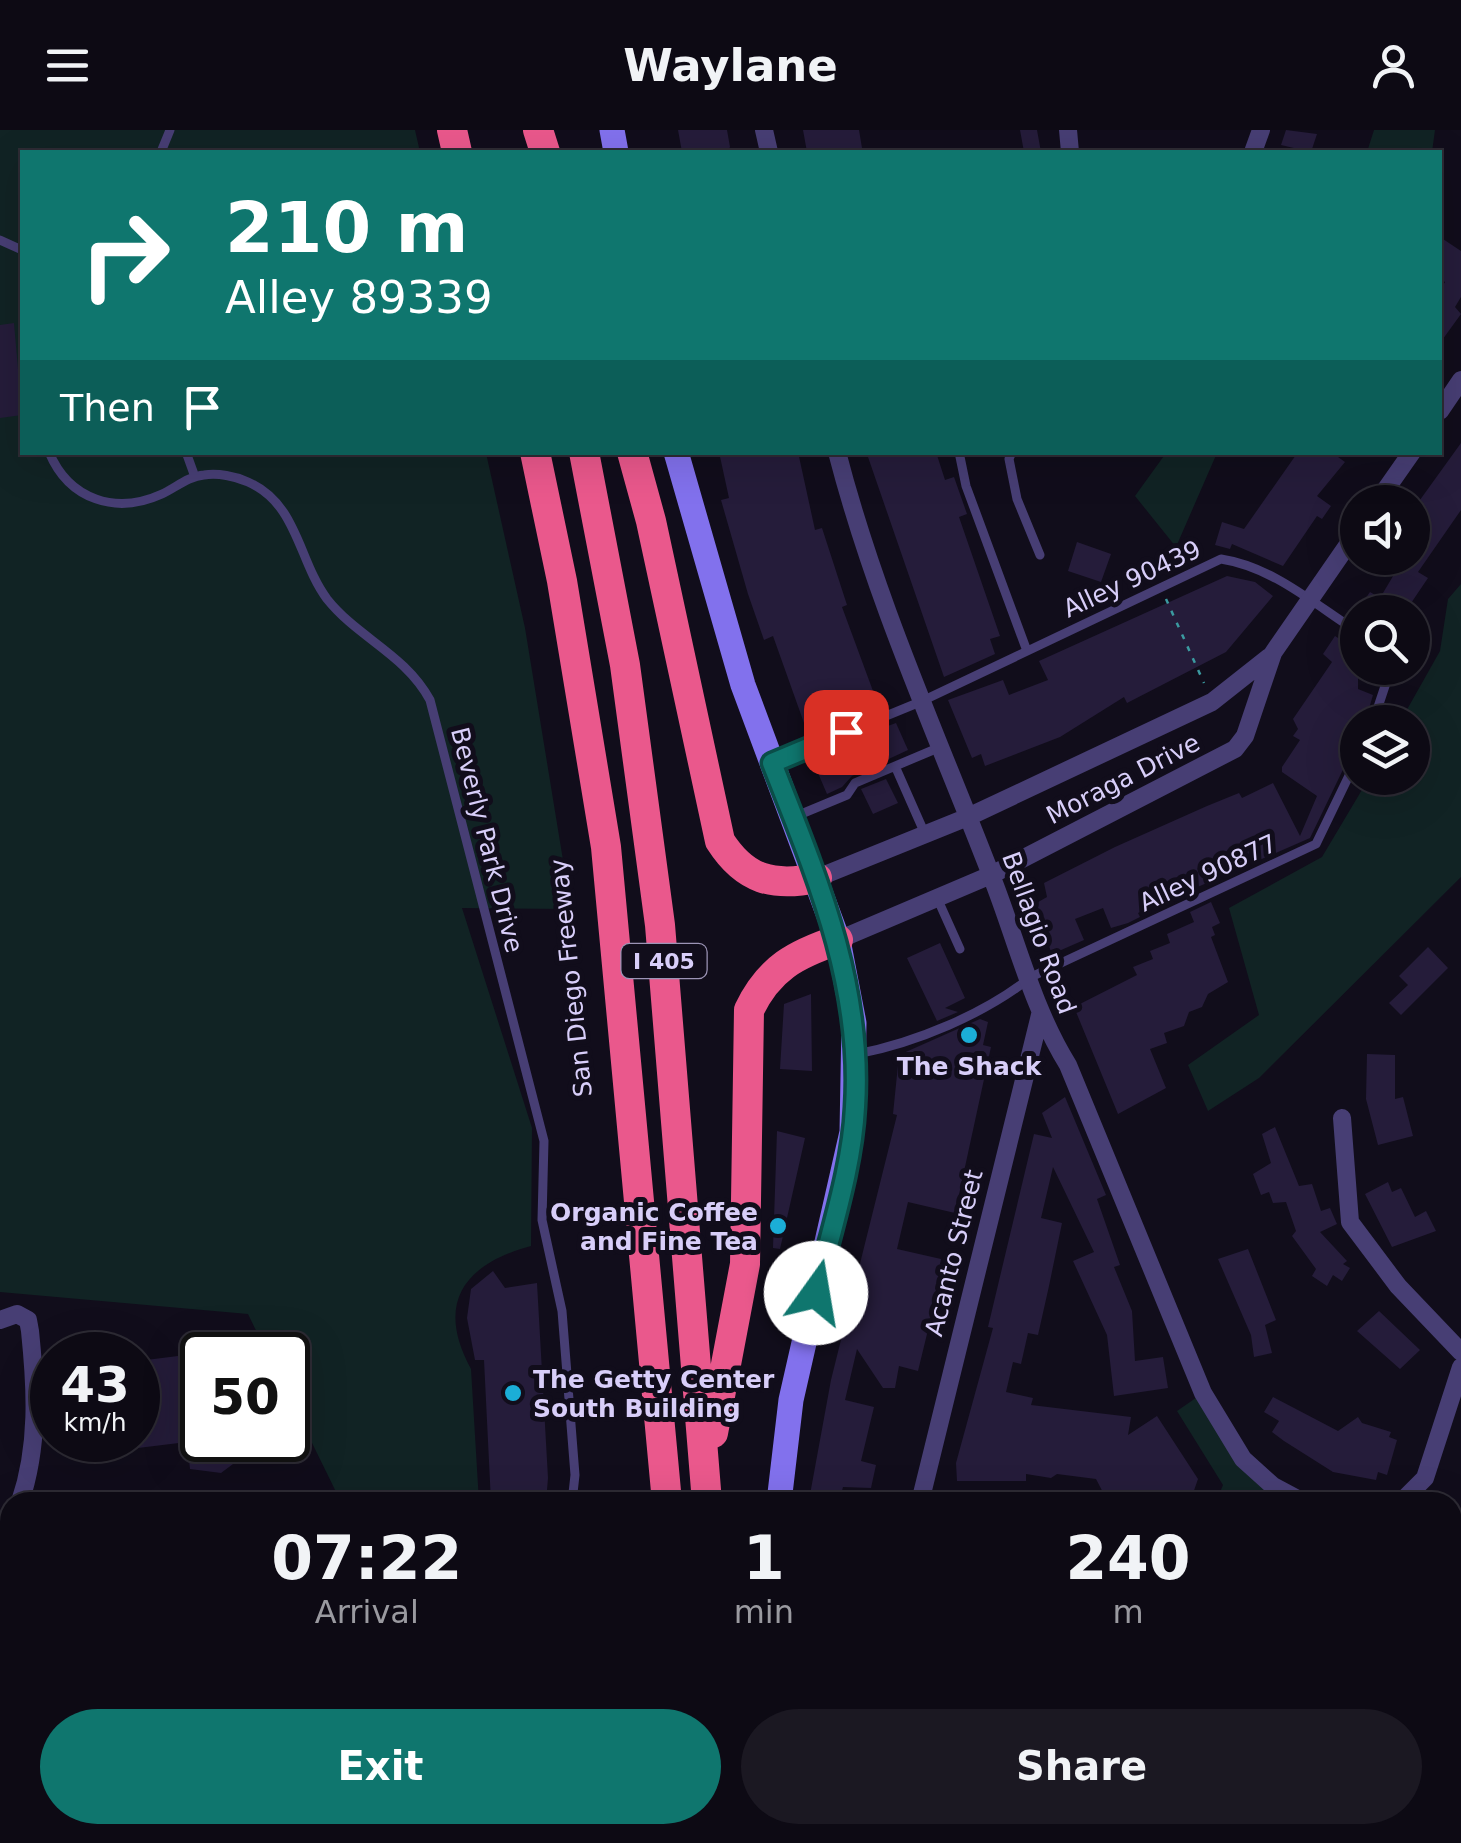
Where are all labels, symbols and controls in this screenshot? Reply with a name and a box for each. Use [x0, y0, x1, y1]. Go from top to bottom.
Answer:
icon: menu [40, 38, 95, 93]
icon: person [1366, 38, 1421, 93]
text: Waylane [623, 39, 838, 92]
text: 210 m [225, 187, 468, 269]
icon: right [60, 190, 190, 320]
text: Alley 89339 [225, 271, 493, 324]
icon: arrive [175, 380, 230, 435]
text: Then [60, 386, 155, 430]
map controls [1340, 485, 1430, 795]
button: sound [1340, 485, 1430, 575]
street label: Alley 90439 [1059, 534, 1205, 624]
button: search [1340, 595, 1430, 685]
pin [804, 690, 889, 775]
icon: arrive [819, 705, 874, 760]
button: layers [1340, 705, 1430, 795]
street label: Beverly Park Drive [445, 724, 529, 956]
street label: Moraga Drive [1041, 728, 1205, 830]
street label: Alley 90877 [1135, 828, 1281, 918]
street label: Bellagio Road [996, 848, 1082, 1018]
street label: San Diego Freeway [544, 857, 598, 1099]
road number: I 405 [622, 944, 706, 978]
marker: The Shack [958, 1024, 980, 1046]
place label: The Shack [897, 1052, 1043, 1081]
street label: Acanto Street [919, 1167, 989, 1339]
place label: Organic Coffee and Fine Tea [550, 1198, 758, 1256]
marker: Organic Coffee and Fine Tea [767, 1215, 789, 1237]
position arrow [764, 1241, 868, 1345]
speed limit sign: 50 [180, 1332, 310, 1462]
text: 43 [60, 1356, 130, 1414]
place label: The Getty Center South Building [533, 1365, 775, 1423]
marker: The Getty Center South Building [502, 1382, 524, 1404]
text: km/h [63, 1408, 127, 1437]
text: 07:22 [271, 1523, 462, 1593]
text: 1 [743, 1523, 785, 1593]
text: 240 [1065, 1523, 1191, 1593]
text: Arrival [315, 1593, 419, 1631]
text: min [734, 1593, 794, 1631]
text: m [1112, 1593, 1144, 1631]
button: Exit [40, 1709, 721, 1824]
button: Share [741, 1709, 1422, 1824]

